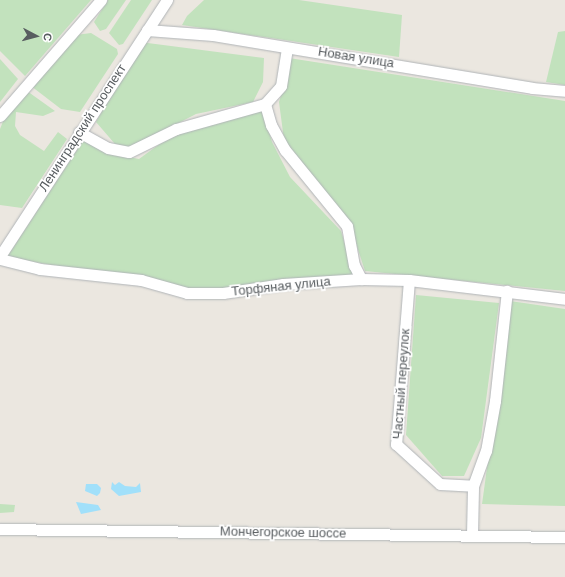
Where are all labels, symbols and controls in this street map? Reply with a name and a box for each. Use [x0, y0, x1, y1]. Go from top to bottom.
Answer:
north arrow [16, 16, 56, 56]
text: С [41, 33, 55, 42]
street label: Новая улица [317, 44, 395, 72]
street label: Ленинградский проспект [36, 62, 130, 194]
street label: Торфяная улица [231, 274, 331, 300]
street label: Частный переулок [390, 328, 414, 440]
street label: Мончегорское шоссе [220, 524, 346, 542]

